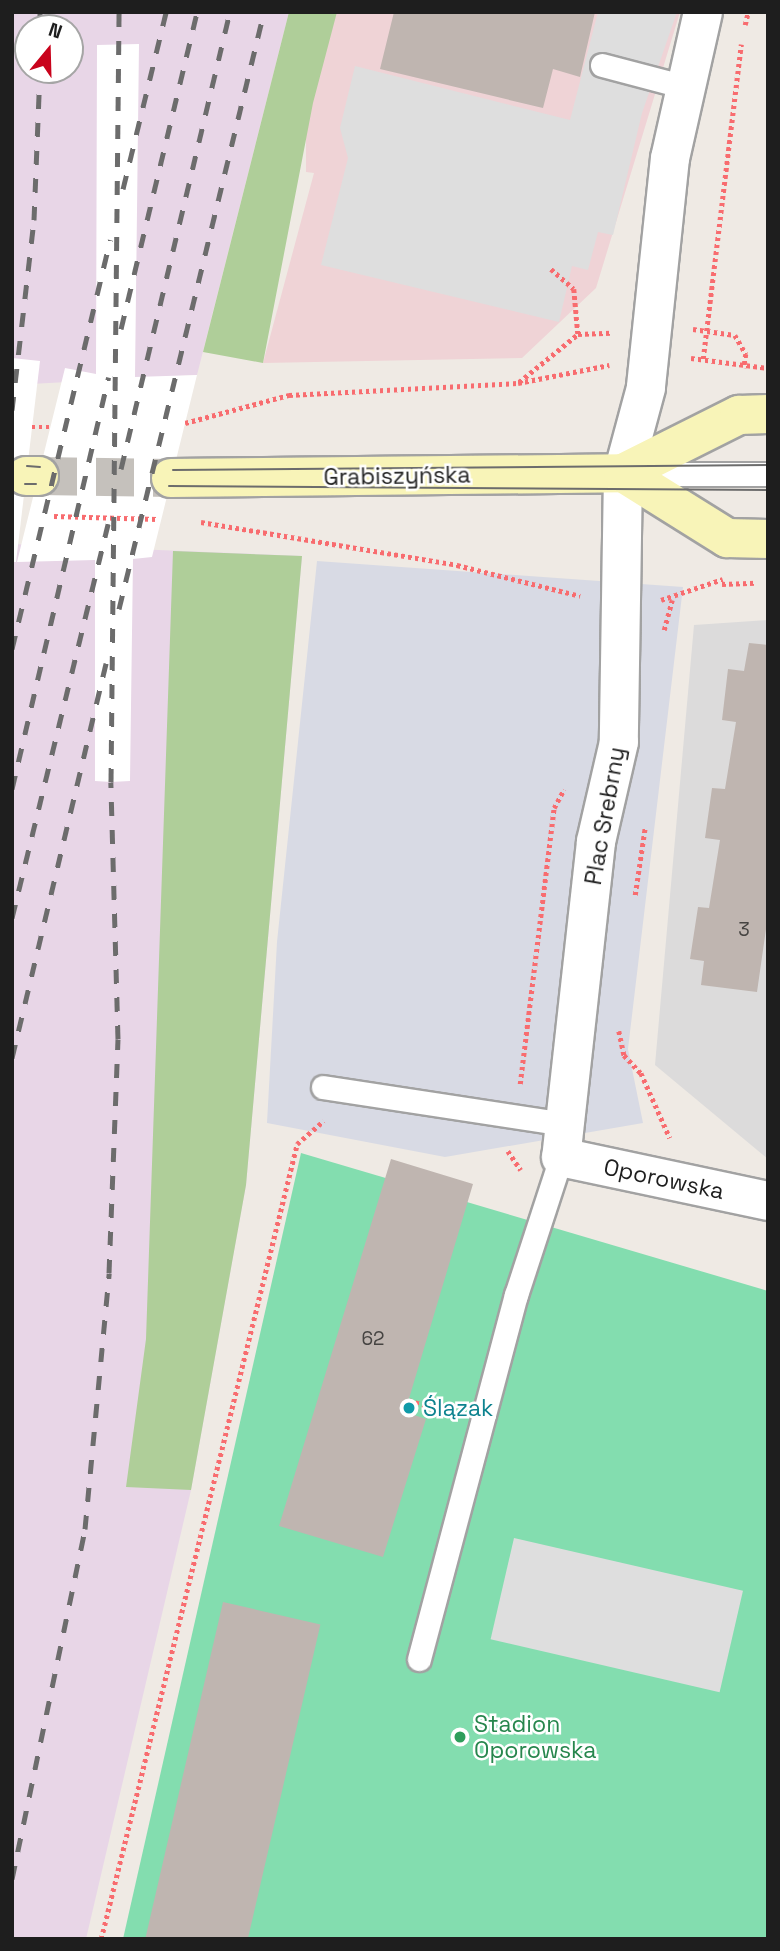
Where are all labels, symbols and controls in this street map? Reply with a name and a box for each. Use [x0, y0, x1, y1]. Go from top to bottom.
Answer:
north arrow [14, 14, 84, 84]
text: N [45, 17, 65, 44]
street label: Grabiszyńska [323, 461, 471, 491]
street label: Plac Srebrny [579, 745, 631, 887]
house number: 3 [738, 919, 750, 941]
street label: Oporowska [601, 1153, 727, 1205]
house number: 62 [361, 1328, 385, 1350]
place label: Ślązak [423, 1394, 493, 1422]
marker: Ślązak [401, 1400, 417, 1416]
place label: Stadion Oporowska [474, 1710, 596, 1764]
marker: Stadion Oporowska [452, 1729, 468, 1745]

